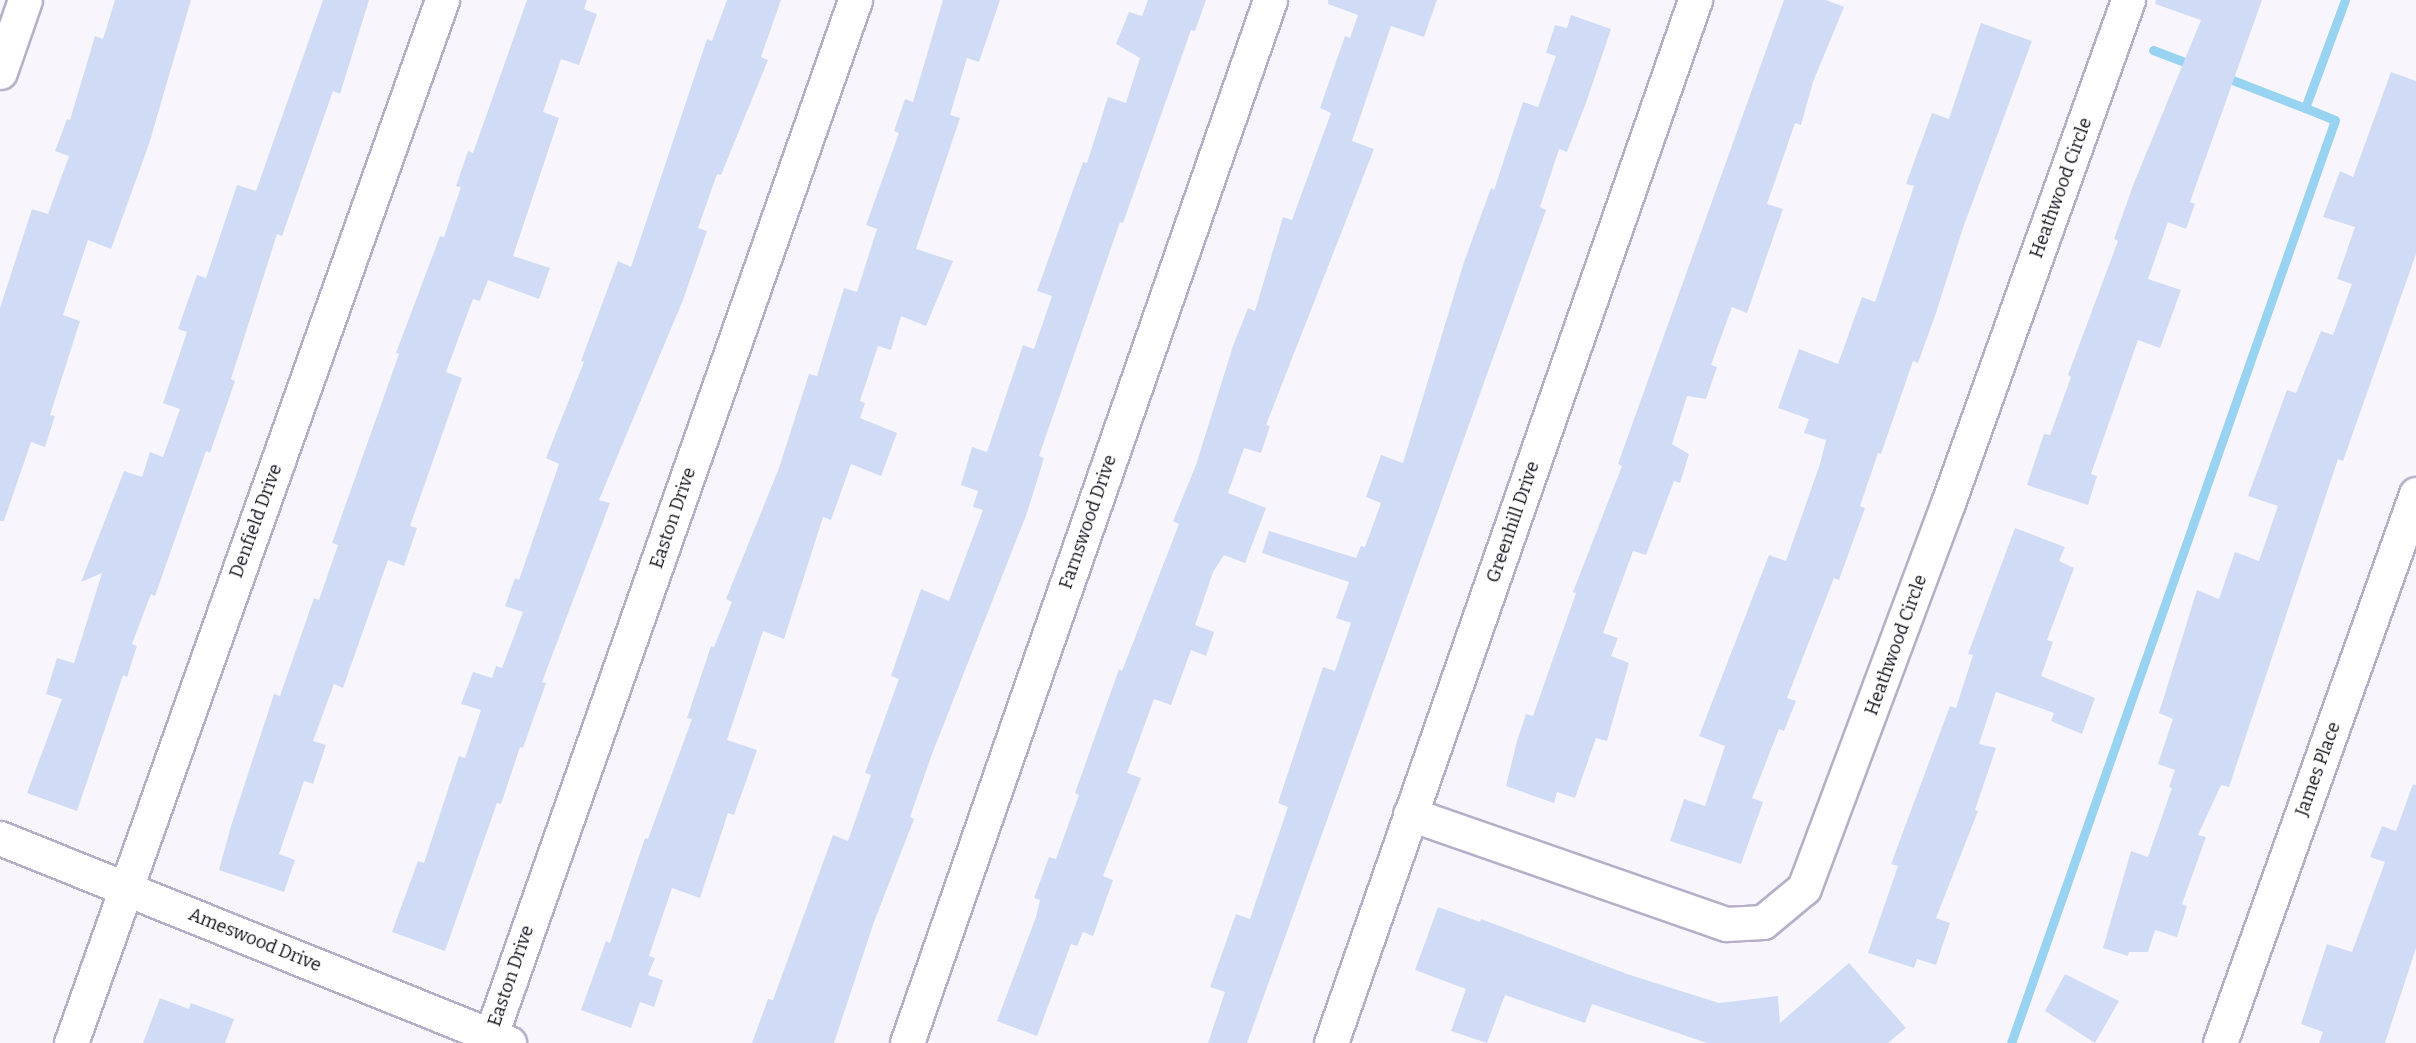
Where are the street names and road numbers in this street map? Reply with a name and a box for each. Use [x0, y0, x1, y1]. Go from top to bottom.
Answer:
street label: Heathwood Circle [2026, 115, 2096, 261]
street label: Farnswood Drive [1055, 452, 1121, 592]
street label: Greenhill Drive [1482, 459, 1544, 585]
street label: Denfield Drive [225, 461, 287, 581]
street label: Easton Drive [646, 465, 700, 571]
street label: Heathwood Circle [1861, 572, 1931, 718]
street label: James Place [2291, 719, 2345, 819]
street label: Ameswood Drive [186, 904, 324, 976]
street label: Easton Drive [484, 923, 538, 1029]

